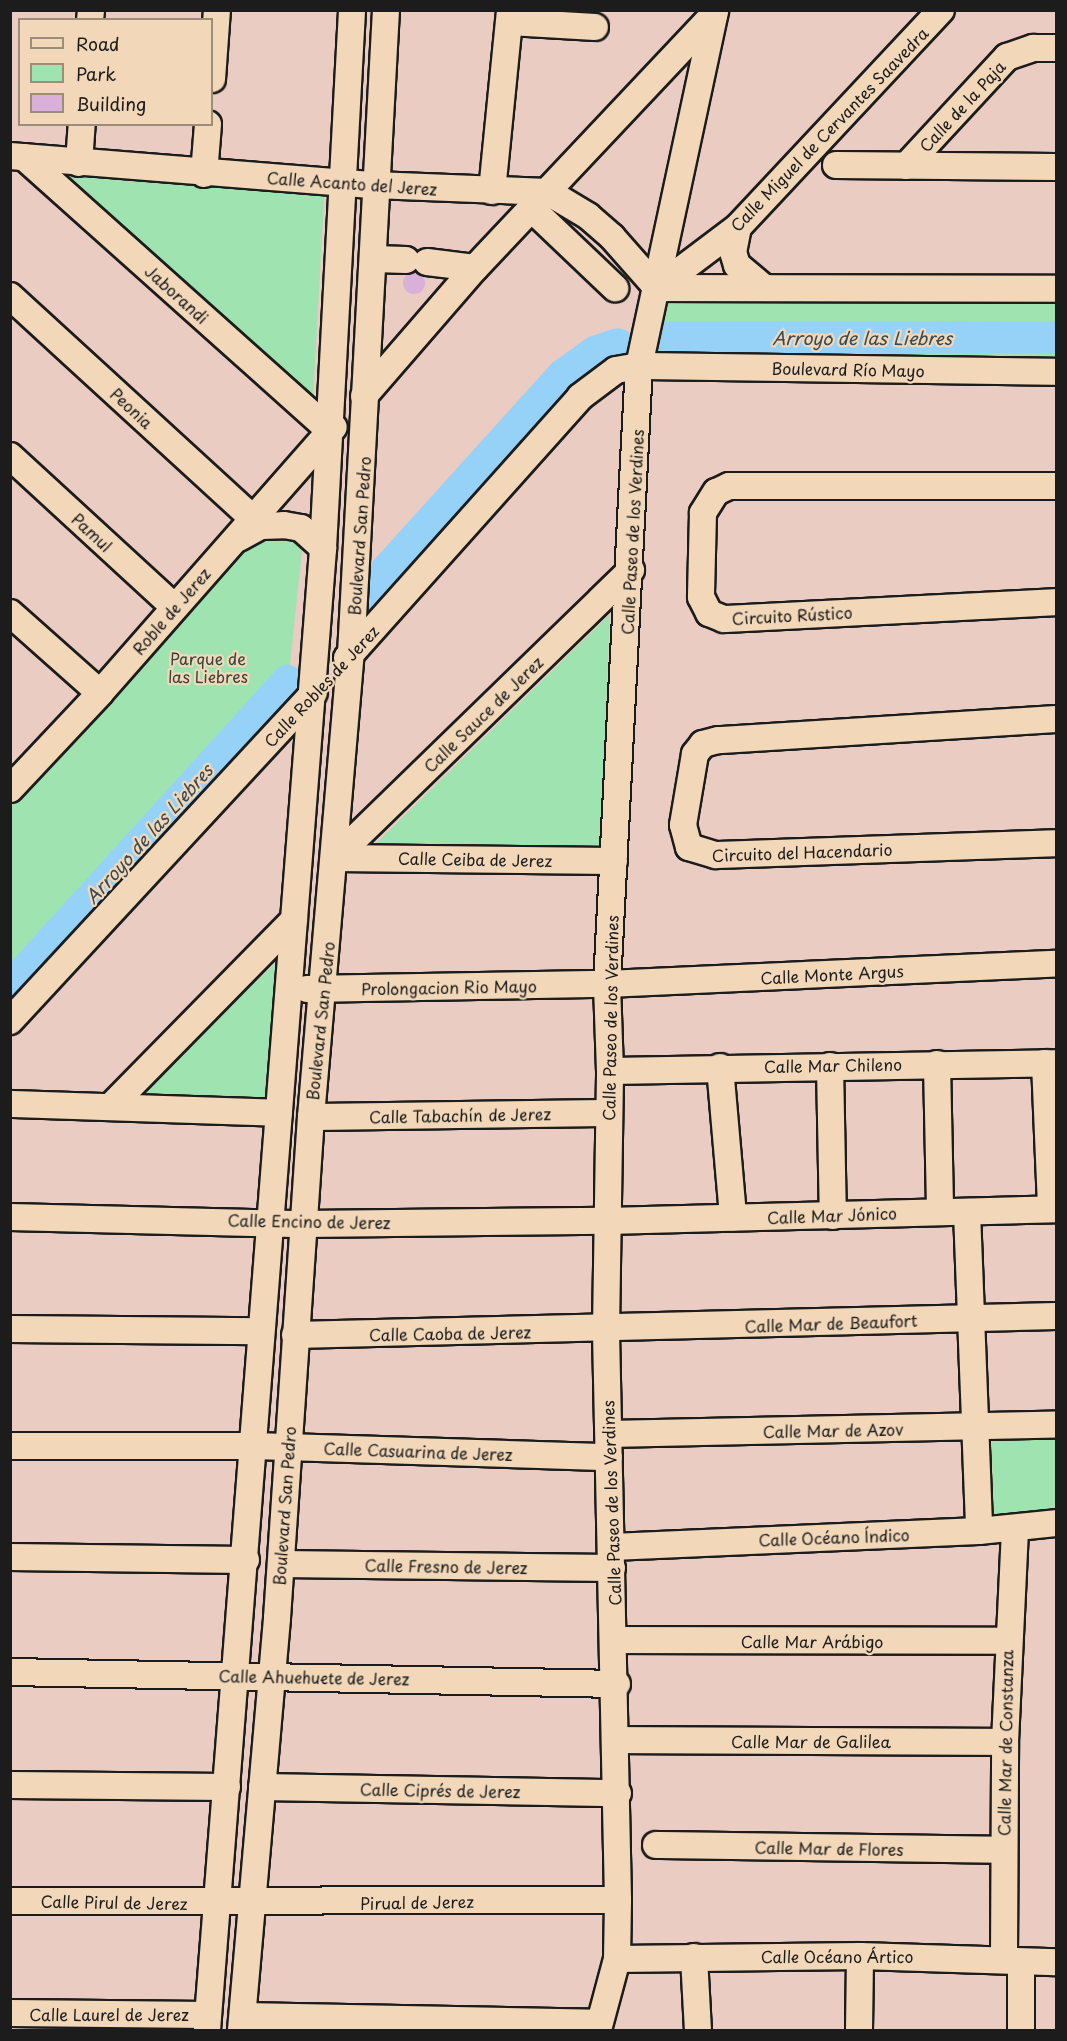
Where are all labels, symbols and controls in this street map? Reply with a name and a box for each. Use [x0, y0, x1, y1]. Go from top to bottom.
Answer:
legend [18, 18, 213, 126]
street label: Calle Miguel de Cervantes Saavedra [725, 22, 933, 236]
text: Road [76, 30, 120, 57]
street label: Calle de la Paja [914, 56, 1010, 156]
text: Park [76, 60, 116, 87]
text: Building [76, 90, 146, 117]
street label: Calle Acanto del Jerez [265, 167, 439, 199]
street label: Jaborandi [142, 261, 212, 327]
water label: Arroyo de las Liebres [770, 327, 954, 349]
street label: Boulevard Río Mayo [770, 358, 926, 380]
street label: Peonia [107, 384, 157, 432]
street label: Calle Paseo de los Verdines [617, 428, 647, 636]
street label: Boulevard San Pedro [344, 456, 374, 616]
street label: Pamul [68, 509, 116, 555]
street label: Roble de Jerez [128, 563, 214, 659]
street label: Circuito Rústico [731, 602, 853, 628]
street label: Calle Robles de Jerez [259, 620, 383, 752]
park label: Parque de las Liebres [168, 648, 248, 686]
street label: Calle Sauce de Jerez [419, 652, 547, 776]
water label: Arroyo de las Liebres [80, 759, 218, 909]
street label: Circuito del Hacendario [711, 839, 893, 865]
street label: Calle Ceiba de Jerez [396, 848, 554, 870]
street label: Calle Paseo de los Verdines [599, 914, 621, 1122]
street label: Boulevard San Pedro [302, 941, 338, 1101]
street label: Calle Monte Argus [760, 961, 904, 987]
street label: Prolongacion Rio Mayo [361, 976, 537, 998]
street label: Calle Mar Chileno [764, 1054, 902, 1076]
street label: Calle Tabachín de Jerez [369, 1104, 551, 1126]
street label: Calle Mar Jónico [766, 1203, 898, 1227]
street label: Calle Encino de Jerez [227, 1210, 391, 1232]
street label: Calle Mar de Beaufort [744, 1310, 918, 1336]
street label: Calle Caoba de Jerez [368, 1322, 532, 1344]
street label: Calle Paseo de los Verdines [598, 1399, 624, 1607]
street label: Calle Mar de Azov [762, 1419, 904, 1441]
street label: Boulevard San Pedro [269, 1426, 299, 1586]
street label: Calle Casuarina de Jerez [322, 1438, 514, 1464]
street label: Calle Océano Índico [757, 1525, 911, 1549]
street label: Calle Fresno de Jerez [365, 1555, 527, 1577]
street label: Calle Mar Arábigo [740, 1631, 884, 1651]
street label: Calle Mar de Constanza [994, 1650, 1016, 1836]
street label: Calle Ahuehuete de Jerez [217, 1666, 411, 1688]
street label: Calle Mar de Galilea [731, 1731, 891, 1751]
street label: Calle Ciprés de Jerez [359, 1779, 521, 1801]
street label: Calle Mar de Flores [754, 1837, 904, 1859]
street label: Calle Pirul de Jerez [40, 1891, 188, 1913]
street label: Pirual de Jerez [360, 1891, 474, 1913]
street label: Calle Océano Ártico [760, 1946, 914, 1966]
street label: Calle Laurel de Jerez [29, 2004, 189, 2024]

